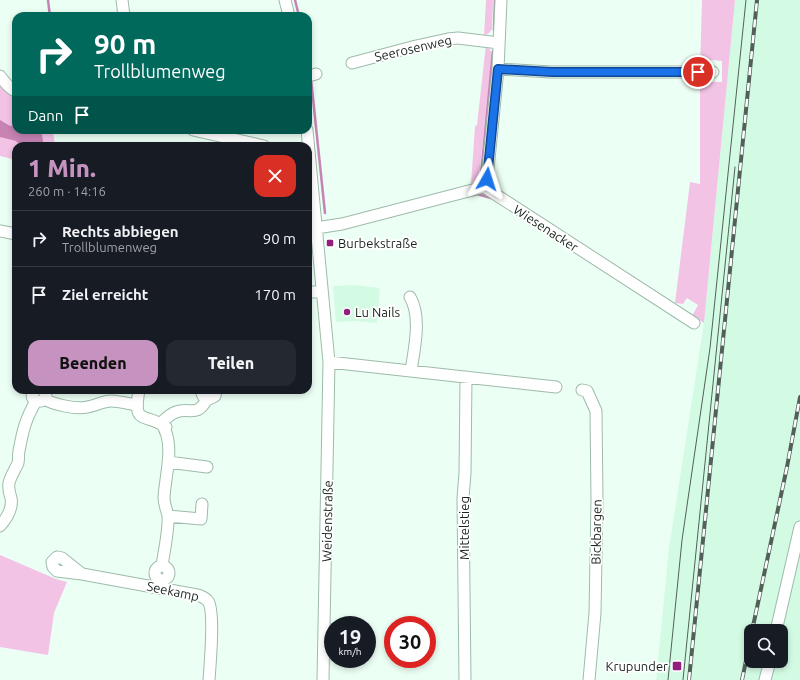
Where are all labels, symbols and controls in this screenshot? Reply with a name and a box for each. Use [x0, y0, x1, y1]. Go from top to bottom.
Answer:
icon: right [28, 28, 80, 80]
text: 90 m [94, 28, 156, 59]
street label: Seerosenweg [373, 32, 453, 64]
pin [681, 55, 715, 89]
text: Trollblumenweg [94, 61, 226, 81]
icon: arrive [687, 61, 709, 83]
icon: arrive [71, 104, 93, 126]
text: Dann [28, 107, 63, 124]
text: 1 Min. [28, 155, 96, 182]
button: close [254, 155, 296, 197]
position arrow [466, 158, 508, 200]
text: 260 m · 14:16 [28, 184, 106, 198]
street label: Wiesenacker [511, 202, 581, 254]
text: Rechts abbiegen [62, 223, 179, 240]
icon: right [28, 228, 50, 250]
text: 90 m [263, 230, 296, 247]
place label: Burbekstraße [338, 236, 417, 250]
marker: Burbekstraße [325, 238, 335, 248]
text: Trollblumenweg [62, 240, 157, 254]
icon: arrive [28, 284, 50, 306]
text: Ziel erreicht [62, 286, 148, 303]
text: 170 m [254, 286, 296, 303]
place label: Lu Nails [355, 305, 401, 319]
marker: Lu Nails [342, 307, 352, 317]
button: Beenden [28, 340, 158, 386]
button: Teilen [166, 340, 296, 386]
street label: Weidenstraße [319, 480, 335, 562]
street label: Mittelstieg [457, 496, 471, 560]
street label: Bickbargen [588, 499, 604, 565]
street label: Seekamp [146, 579, 200, 603]
speed limit sign: 30 [384, 616, 436, 668]
map controls [744, 624, 788, 668]
button: search [744, 624, 788, 668]
text: 19 [339, 625, 361, 648]
text: km/h [338, 646, 362, 657]
place label: Krupunder [606, 659, 668, 673]
marker: Krupunder [671, 660, 683, 672]

